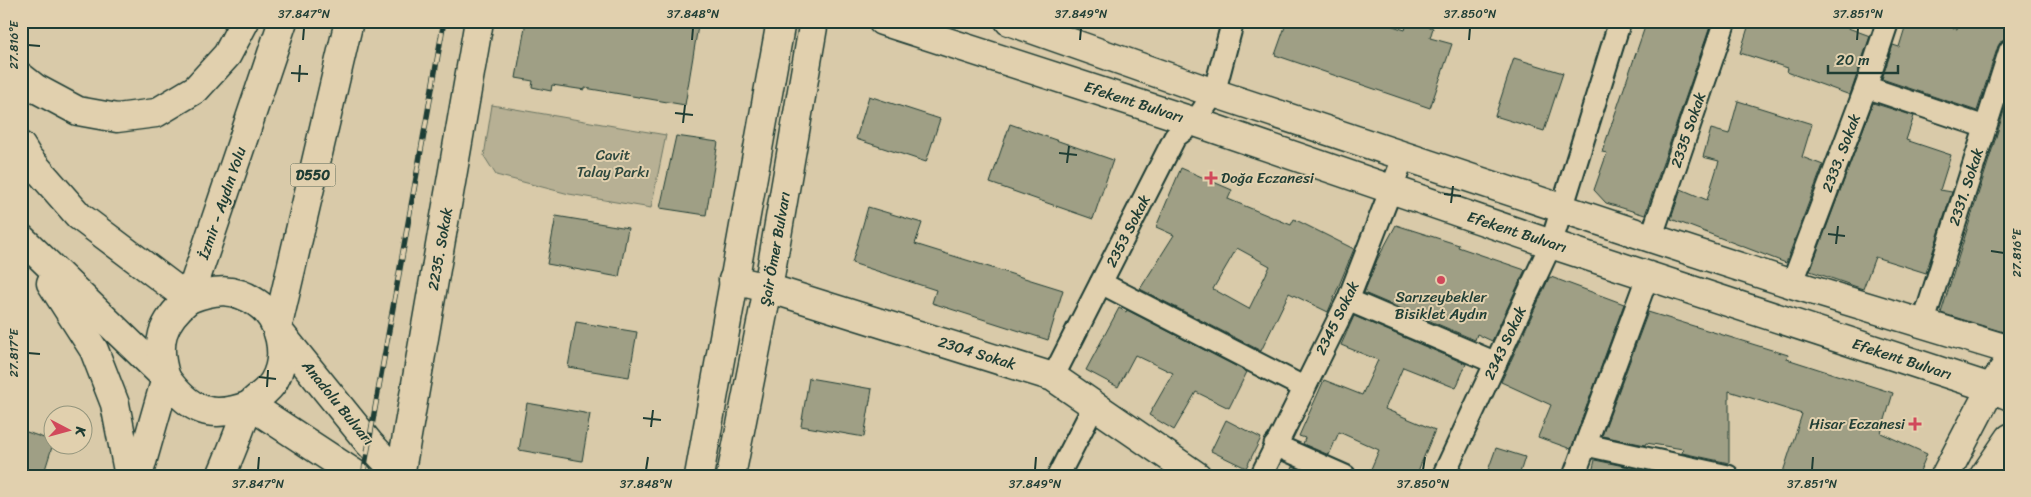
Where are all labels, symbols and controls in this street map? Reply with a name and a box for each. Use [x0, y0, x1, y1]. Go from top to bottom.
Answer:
text: 37.847°N [278, 3, 331, 25]
text: 37.848°N [667, 3, 720, 25]
text: 37.849°N [1055, 3, 1108, 25]
text: 37.850°N [1444, 3, 1497, 25]
text: 37.851°N [1833, 3, 1884, 25]
text: 27.816°E [3, 19, 25, 69]
scale bar [1828, 42, 1898, 74]
text: 20 m [1836, 47, 1870, 73]
street label: Efekent Bulvarı [1081, 74, 1187, 130]
street label: 2335 Sokak [1663, 89, 1713, 171]
street label: 2333. Sokak [1814, 110, 1868, 196]
park label: Cavit Talay Parkı [577, 142, 649, 185]
street label: İzmir - Aydın Yolu [190, 143, 253, 264]
street label: 2331. Sokak [1941, 145, 1991, 229]
road number: D550 [290, 164, 336, 186]
place label: Doğa Eczanesi [1221, 165, 1315, 191]
marker: Doğa Eczanesi [1205, 172, 1217, 184]
street label: Şair Ömer Bulvarı [752, 190, 798, 308]
street label: 2353 Sokak [1099, 190, 1157, 272]
street label: Efekent Bulvarı [1464, 204, 1570, 260]
street label: 2235. Sokak [420, 206, 460, 292]
text: 27.816°E [2006, 227, 2028, 277]
marker: Sarızeybekler Bisiklet Aydın [1435, 274, 1447, 286]
street label: 2345 Sokak [1308, 276, 1366, 360]
place label: Sarızeybekler Bisiklet Aydın [1395, 284, 1487, 327]
street label: 2343 Sokak [1477, 302, 1533, 384]
text: 27.817°E [3, 327, 25, 377]
street label: 2304 Sokak [935, 329, 1019, 377]
street label: Efekent Bulvarı [1849, 331, 1955, 387]
street label: Anadolu Bulvarı [295, 354, 381, 452]
north arrow [42, 404, 92, 454]
place label: Hisar Eczanesi [1809, 411, 1906, 437]
marker: Hisar Eczanesi [1909, 418, 1921, 430]
text: K [67, 425, 93, 438]
text: 37.847°N [232, 473, 285, 495]
text: 37.848°N [620, 473, 673, 495]
text: 37.849°N [1009, 473, 1062, 495]
text: 37.850°N [1397, 473, 1450, 495]
text: 37.851°N [1787, 473, 1838, 495]

